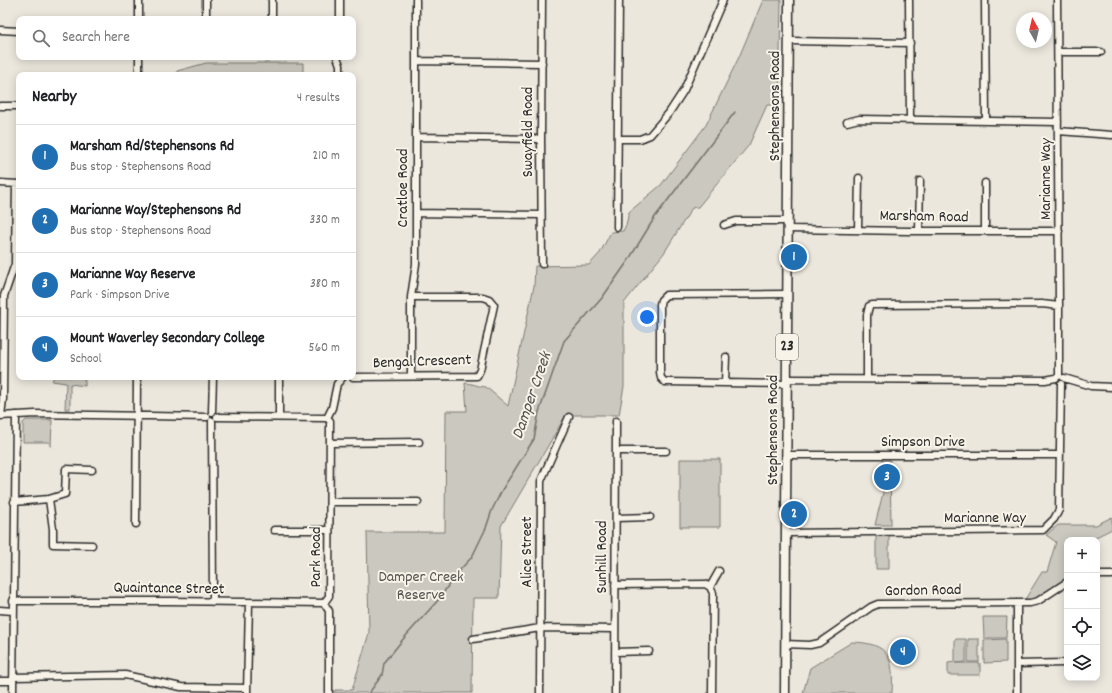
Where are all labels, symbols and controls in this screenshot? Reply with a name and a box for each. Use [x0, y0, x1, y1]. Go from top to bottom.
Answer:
north arrow [1016, 12, 1052, 48]
search box [16, 16, 356, 60]
icon: search [30, 27, 52, 49]
text: Search here [62, 27, 130, 49]
street label: Stephensons Road [764, 51, 787, 161]
text: Nearby [32, 86, 76, 110]
street label: Swayfield Road [517, 87, 540, 177]
text: 4 results [297, 89, 340, 108]
text: Marsham Rd/Stephensons Rd [70, 136, 234, 158]
street label: Marianne Way [1035, 138, 1058, 220]
text: 1 [44, 147, 46, 166]
text: 210 m [312, 147, 340, 166]
street label: Cratloe Road [392, 149, 415, 227]
text: Bus stop · Stephensons Road [70, 158, 211, 177]
text: Marianne Way/Stephensons Rd [70, 200, 241, 222]
street label: Marsham Road [879, 205, 969, 229]
text: 2 [42, 211, 48, 230]
text: 330 m [309, 211, 340, 230]
text: Bus stop · Stephensons Road [70, 222, 211, 241]
pin: 1 [781, 242, 807, 272]
text: Marianne Way Reserve [70, 264, 195, 286]
text: 3 [42, 275, 48, 294]
text: 380 m [310, 275, 340, 294]
text: Park · Simpson Drive [70, 286, 169, 305]
your location [637, 307, 657, 327]
text: Mount Waverley Secondary College [70, 328, 265, 350]
road number: 23 [776, 334, 798, 360]
text: 4 [42, 339, 48, 358]
text: 560 m [309, 339, 340, 358]
water label: Damper Creek [507, 347, 560, 443]
street label: Bengal Crescent [372, 349, 472, 375]
text: School [70, 350, 102, 369]
street label: Stephensons Road [762, 375, 785, 485]
street label: Simpson Drive [881, 431, 965, 454]
pin: 3 [874, 462, 900, 492]
pin: 2 [781, 499, 807, 529]
street label: Marianne Way [944, 507, 1026, 530]
street label: Alice Street [516, 516, 539, 588]
street label: Sunhill Road [591, 521, 614, 593]
street label: Park Road [305, 527, 328, 587]
map controls [1064, 537, 1100, 681]
button: + [1064, 537, 1100, 573]
park label: Damper Creek Reserve [378, 566, 464, 607]
button: − [1064, 573, 1100, 609]
street label: Quaintance Street [113, 577, 225, 601]
street label: Gordon Road [884, 579, 962, 603]
button: locate [1064, 609, 1100, 645]
pin: 4 [890, 637, 916, 667]
button: layers [1064, 645, 1100, 681]

